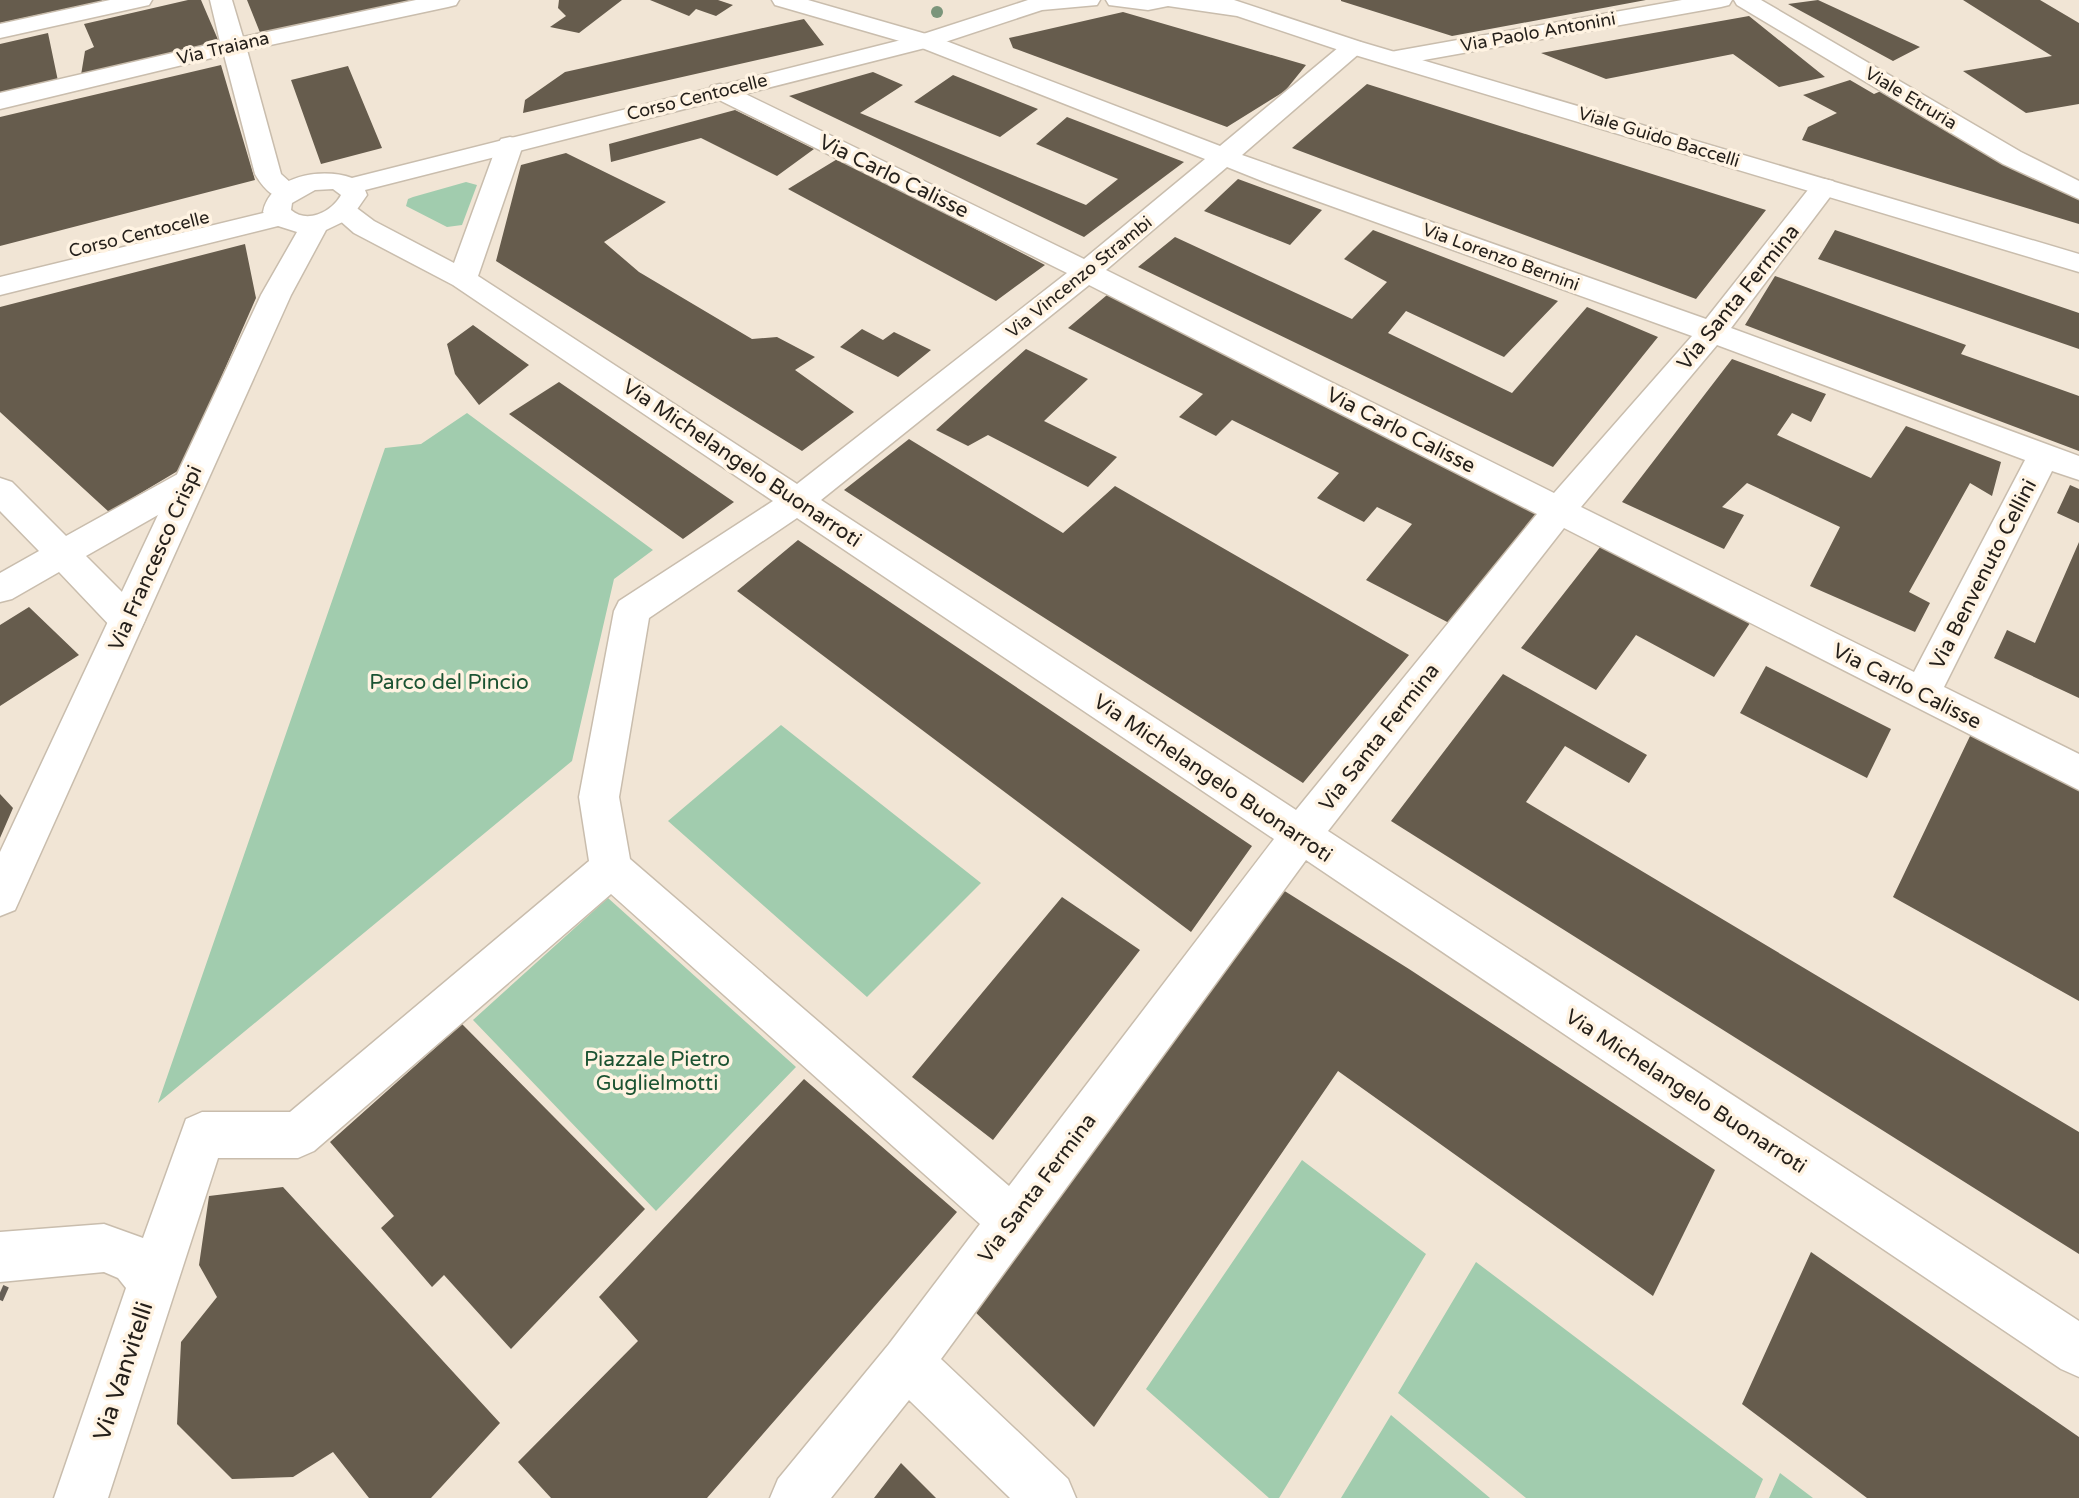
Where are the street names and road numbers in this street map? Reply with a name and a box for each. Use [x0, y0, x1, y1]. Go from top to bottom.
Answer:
street label: Via Paolo Antonini [1459, 8, 1617, 56]
street label: Via Traiana [175, 27, 271, 69]
street label: Viale Etruria [1861, 62, 1961, 134]
street label: Corso Centocelle [624, 69, 770, 125]
street label: Viale Guido Baccelli [1576, 102, 1742, 172]
street label: Via Carlo Calisse [815, 129, 973, 224]
street label: Corso Centocelle [66, 206, 212, 262]
street label: Via Vincenzo Strambi [1002, 211, 1156, 343]
street label: Via Lorenzo Bernini [1419, 218, 1583, 296]
street label: Via Santa Fermina [1672, 219, 1805, 375]
street label: Via Michelangelo Buonarroti [618, 374, 866, 553]
street label: Via Carlo Calisse [1322, 382, 1479, 479]
street label: Via Francesco Crispi [103, 462, 208, 655]
street label: Via Benvenuto Cellini [1925, 475, 2042, 674]
street label: Via Carlo Calisse [1828, 638, 1985, 735]
street label: Via Santa Fermina [1314, 659, 1445, 816]
street label: Via Michelangelo Buonarroti [1089, 689, 1337, 868]
street label: Via Michelangelo Buonarroti [1560, 1004, 1811, 1179]
street label: Via Santa Fermina [973, 1109, 1102, 1268]
street label: Via Vanvitelli [87, 1298, 160, 1444]

